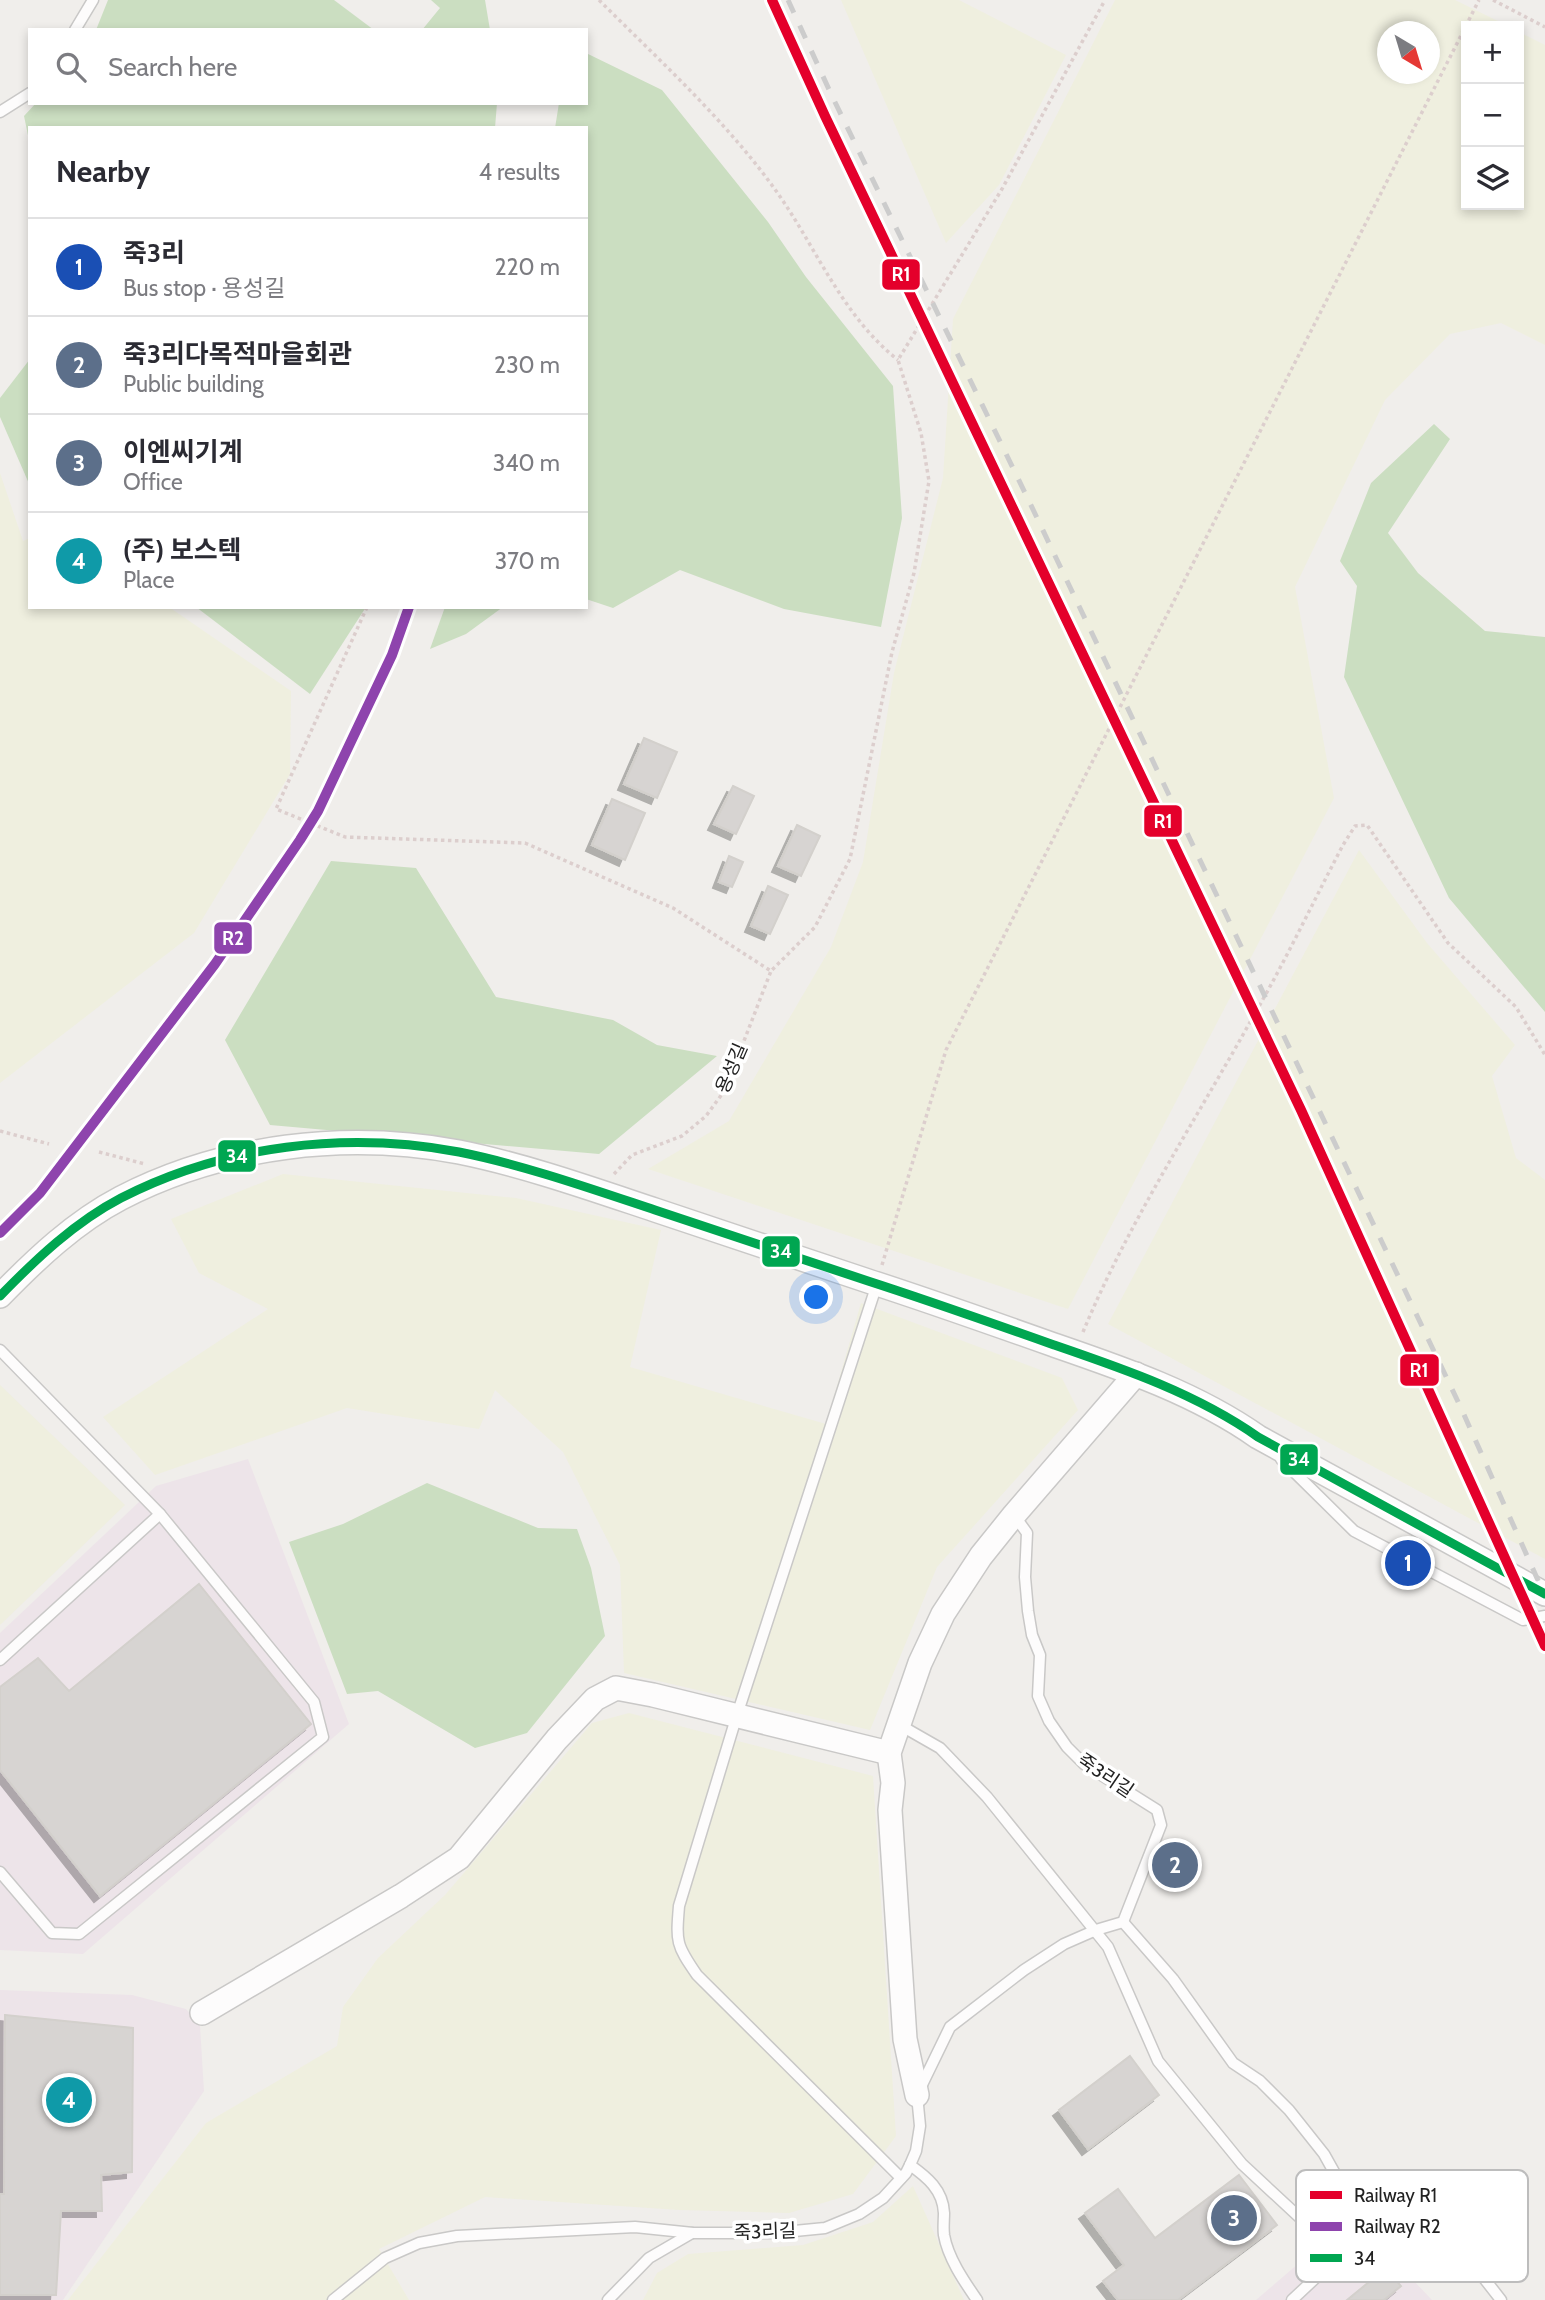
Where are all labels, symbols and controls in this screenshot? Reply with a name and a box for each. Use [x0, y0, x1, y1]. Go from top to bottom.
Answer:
north arrow [1377, 21, 1440, 84]
map controls [1461, 21, 1524, 210]
button: + [1461, 21, 1524, 84]
search box [28, 28, 588, 105]
icon: search [52, 48, 90, 86]
text: Search here [108, 51, 237, 83]
button: − [1461, 84, 1524, 147]
button: layers [1461, 147, 1524, 210]
text: Nearby [56, 153, 150, 190]
text: 4 results [479, 158, 560, 186]
text: 죽3리 [123, 237, 185, 269]
text: 1 [75, 253, 83, 281]
text: 220 m [494, 253, 560, 281]
line badge: R1 [881, 258, 921, 291]
text: R1 [892, 263, 910, 286]
text: Bus stop · 용성길 [123, 274, 285, 302]
text: 죽3리다목적마을회관 [123, 338, 352, 370]
text: 2 [73, 351, 85, 379]
text: 230 m [494, 351, 560, 379]
text: Public building [123, 370, 264, 398]
text: 이엔씨기계 [123, 436, 243, 468]
text: 3 [73, 449, 85, 477]
text: 340 m [493, 449, 560, 477]
text: Office [123, 468, 183, 496]
text: (주) 보스텍 [123, 534, 242, 566]
text: 4 [72, 547, 86, 575]
text: 370 m [495, 547, 560, 575]
text: Place [123, 566, 175, 594]
line badge: R1 [1143, 804, 1183, 838]
text: R1 [1154, 810, 1172, 833]
line badge: R2 [213, 921, 253, 955]
text: R2 [222, 927, 244, 950]
street label: 용성길 [711, 1040, 752, 1097]
line badge: 34 [217, 1139, 257, 1173]
text: 34 [226, 1145, 248, 1168]
line badge: 34 [761, 1235, 801, 1268]
text: 34 [770, 1240, 792, 1263]
your location [799, 1280, 833, 1314]
line badge: R1 [1399, 1353, 1440, 1387]
text: R1 [1410, 1359, 1428, 1382]
line badge: 34 [1279, 1443, 1319, 1476]
text: 34 [1288, 1448, 1310, 1471]
pin: 1 [1385, 1537, 1431, 1589]
street label: 죽3리길 [1073, 1748, 1138, 1802]
pin: 2 [1152, 1839, 1198, 1891]
pin: 4 [46, 2074, 92, 2126]
legend [1296, 2170, 1528, 2282]
text: Railway R1 [1354, 2184, 1437, 2207]
pin: 3 [1211, 2192, 1257, 2244]
text: Railway R2 [1354, 2215, 1441, 2238]
street label: 죽3리길 [733, 2219, 797, 2244]
text: 34 [1354, 2247, 1375, 2270]

